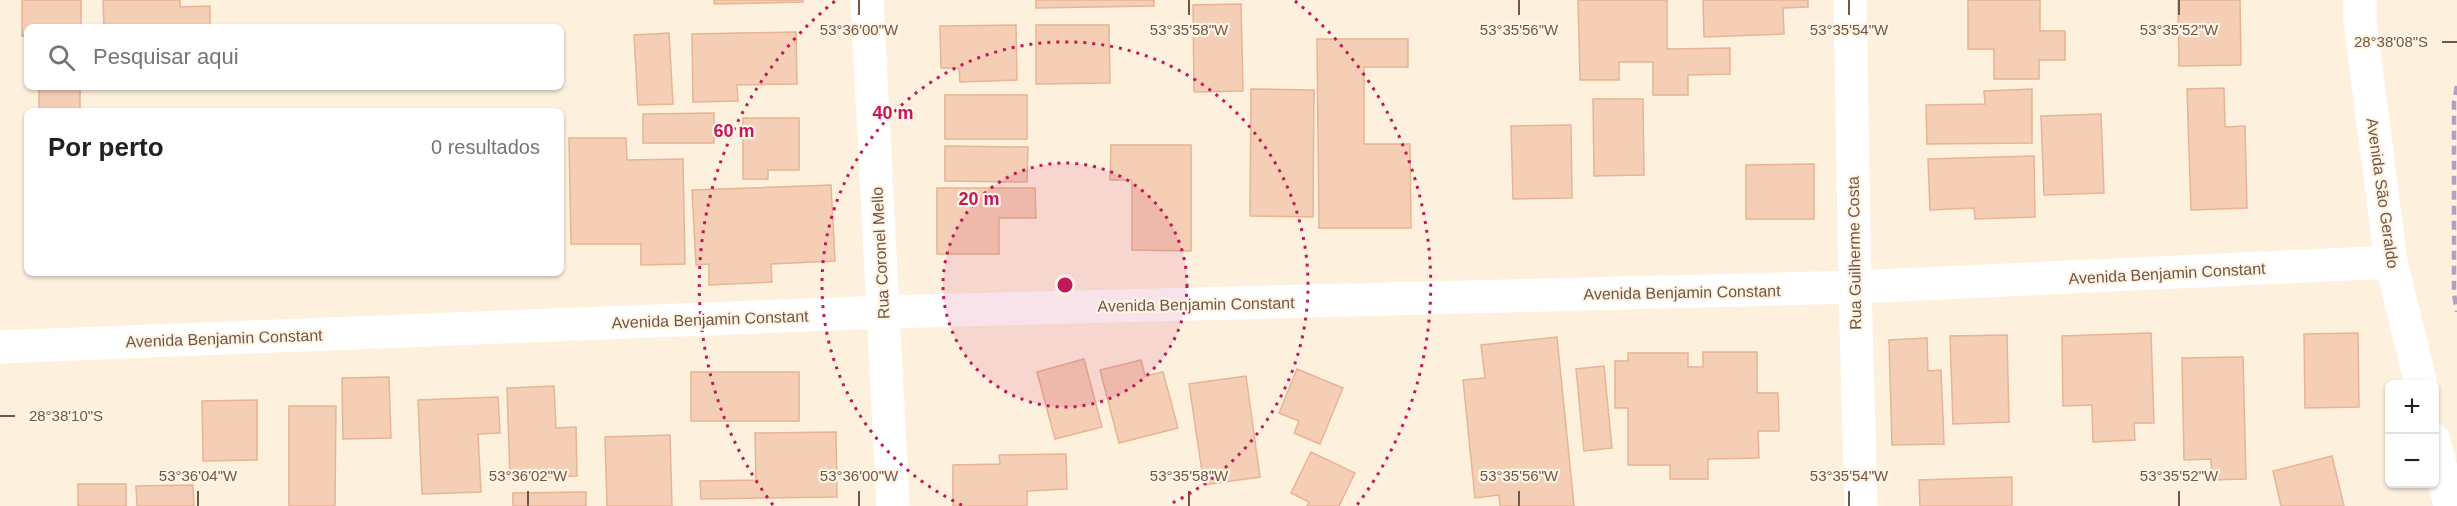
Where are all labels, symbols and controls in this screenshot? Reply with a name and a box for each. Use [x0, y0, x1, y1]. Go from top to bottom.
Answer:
text: 53°36'00"W [820, 21, 899, 38]
text: 53°35'58"W [1150, 21, 1229, 38]
text: 53°35'56"W [1480, 21, 1559, 38]
text: 53°35'54"W [1810, 21, 1889, 38]
text: 53°35'52"W [2140, 21, 2219, 38]
search box [24, 24, 564, 90]
text: 28°38'08"S [2354, 33, 2428, 50]
icon: search [45, 41, 78, 74]
text: Pesquisar aqui [93, 44, 239, 69]
text: 40 m [872, 103, 914, 123]
street label: Avenida São Geraldo [2364, 117, 2402, 270]
text: 60 m [713, 121, 755, 141]
text: Por perto [48, 132, 164, 162]
text: 0 resultados [431, 136, 540, 158]
street label: Rua Guilherme Costa [1845, 176, 1864, 330]
street label: Rua Coronel Mello [869, 186, 892, 320]
text: 20 m [958, 189, 1000, 209]
street label: Avenida Benjamin Constant [2068, 260, 2266, 287]
centre of rings [1055, 275, 1075, 295]
street label: Avenida Benjamin Constant [1583, 282, 1781, 303]
street label: Avenida Benjamin Constant [1097, 294, 1295, 315]
street label: Avenida Benjamin Constant [611, 308, 809, 331]
street label: Avenida Benjamin Constant [125, 327, 323, 350]
map controls [2385, 380, 2439, 488]
button: + [2385, 380, 2439, 434]
text: 28°38'10"S [29, 407, 103, 424]
button: − [2385, 434, 2439, 488]
text: 53°36'04"W [159, 467, 238, 484]
text: 53°36'02"W [489, 467, 568, 484]
text: 53°36'00"W [820, 467, 899, 484]
text: 53°35'58"W [1150, 467, 1229, 484]
text: 53°35'56"W [1480, 467, 1559, 484]
text: 53°35'54"W [1810, 467, 1889, 484]
text: 53°35'52"W [2140, 467, 2219, 484]

